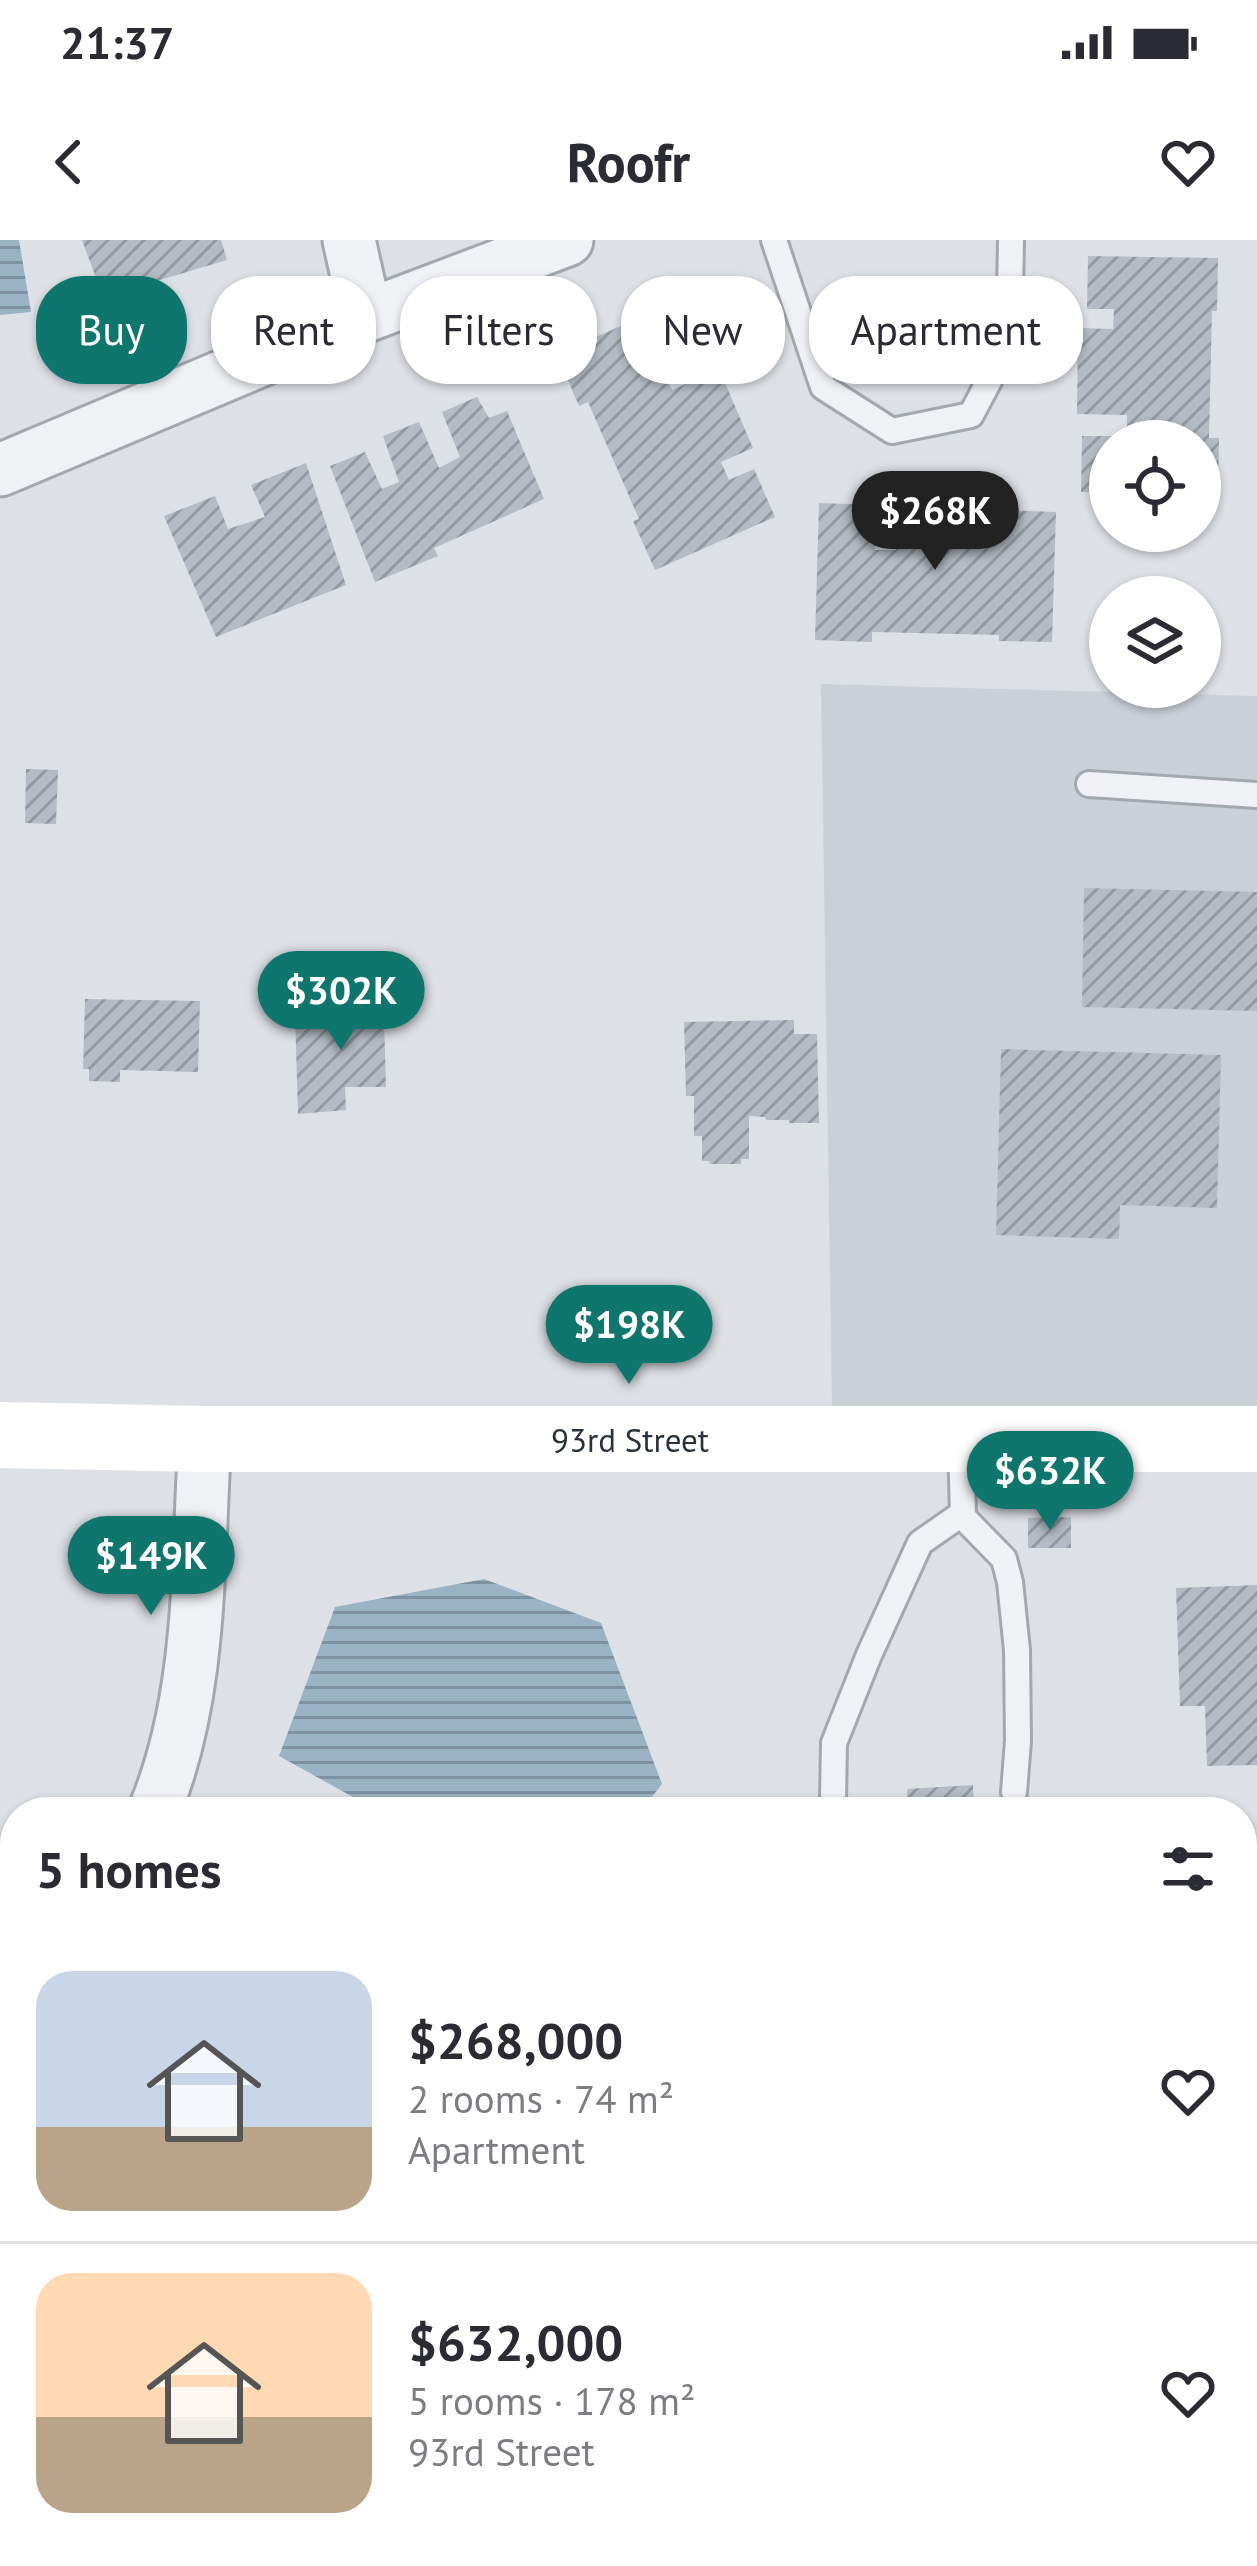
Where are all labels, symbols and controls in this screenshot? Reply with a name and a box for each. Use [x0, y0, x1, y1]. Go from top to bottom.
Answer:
text: 21:37 [60, 13, 174, 71]
text: Roofr [567, 127, 690, 197]
icon: back [36, 129, 102, 195]
icon: heart [1155, 129, 1221, 195]
chip: Buy [36, 276, 187, 384]
chip: Rent [211, 276, 376, 384]
chip: Filters [400, 276, 597, 384]
chip: New [621, 276, 785, 384]
chip: Apartment [809, 276, 1083, 384]
map controls [1089, 420, 1221, 708]
button: locate [1089, 420, 1221, 552]
pin: $268K [851, 471, 1019, 573]
text: $268K [879, 484, 991, 535]
button: layers [1089, 576, 1221, 708]
pin: $302K [257, 951, 425, 1053]
text: $302K [285, 964, 397, 1015]
pin: $198K [545, 1285, 713, 1387]
text: $198K [573, 1298, 685, 1349]
street label: 93rd Street [551, 1418, 709, 1461]
pin: $632K [966, 1431, 1134, 1533]
text: $632K [994, 1444, 1106, 1495]
pin: $149K [67, 1516, 235, 1618]
text: $149K [95, 1529, 207, 1580]
text: 5 homes [36, 1836, 222, 1902]
icon: filters [1155, 1836, 1221, 1902]
text: $268,000 [408, 2007, 623, 2073]
icon: home [132, 2019, 276, 2163]
icon: heart [1155, 2058, 1221, 2124]
text: 2 rooms · 74 m² [408, 2073, 674, 2124]
text: Apartment [408, 2124, 585, 2175]
text: $632,000 [408, 2309, 623, 2375]
icon: home [132, 2321, 276, 2465]
icon: heart [1155, 2360, 1221, 2426]
text: 5 rooms · 178 m² [408, 2375, 695, 2426]
text: 93rd Street [408, 2426, 595, 2477]

